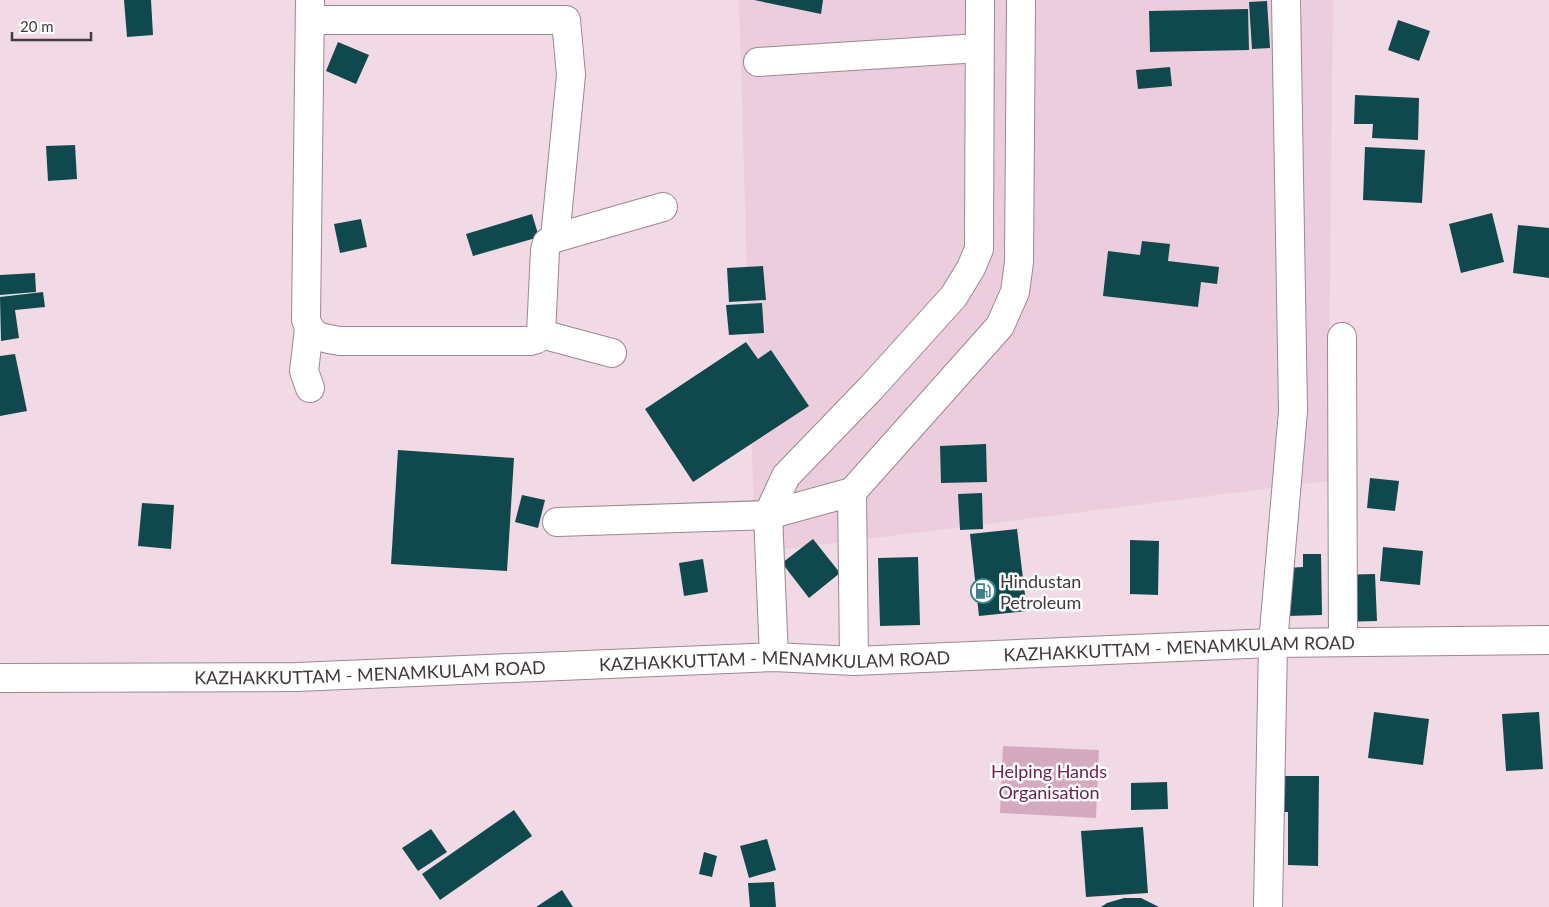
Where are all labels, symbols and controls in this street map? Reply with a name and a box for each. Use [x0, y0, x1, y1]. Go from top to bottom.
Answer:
scale bar [12, 10, 91, 42]
text: 20 m [20, 17, 54, 35]
place label: Hindustan Petroleum [1000, 570, 1081, 613]
fuel station icon: Hindustan Petroleum [970, 578, 996, 604]
street label: KAZHAKKUTTAM - MENAMKULAM ROAD [1003, 631, 1355, 666]
street label: KAZHAKKUTTAM - MENAMKULAM ROAD [598, 646, 951, 675]
street label: KAZHAKKUTTAM - MENAMKULAM ROAD [194, 656, 546, 688]
park label: Helping Hands Organisation [991, 760, 1107, 803]

